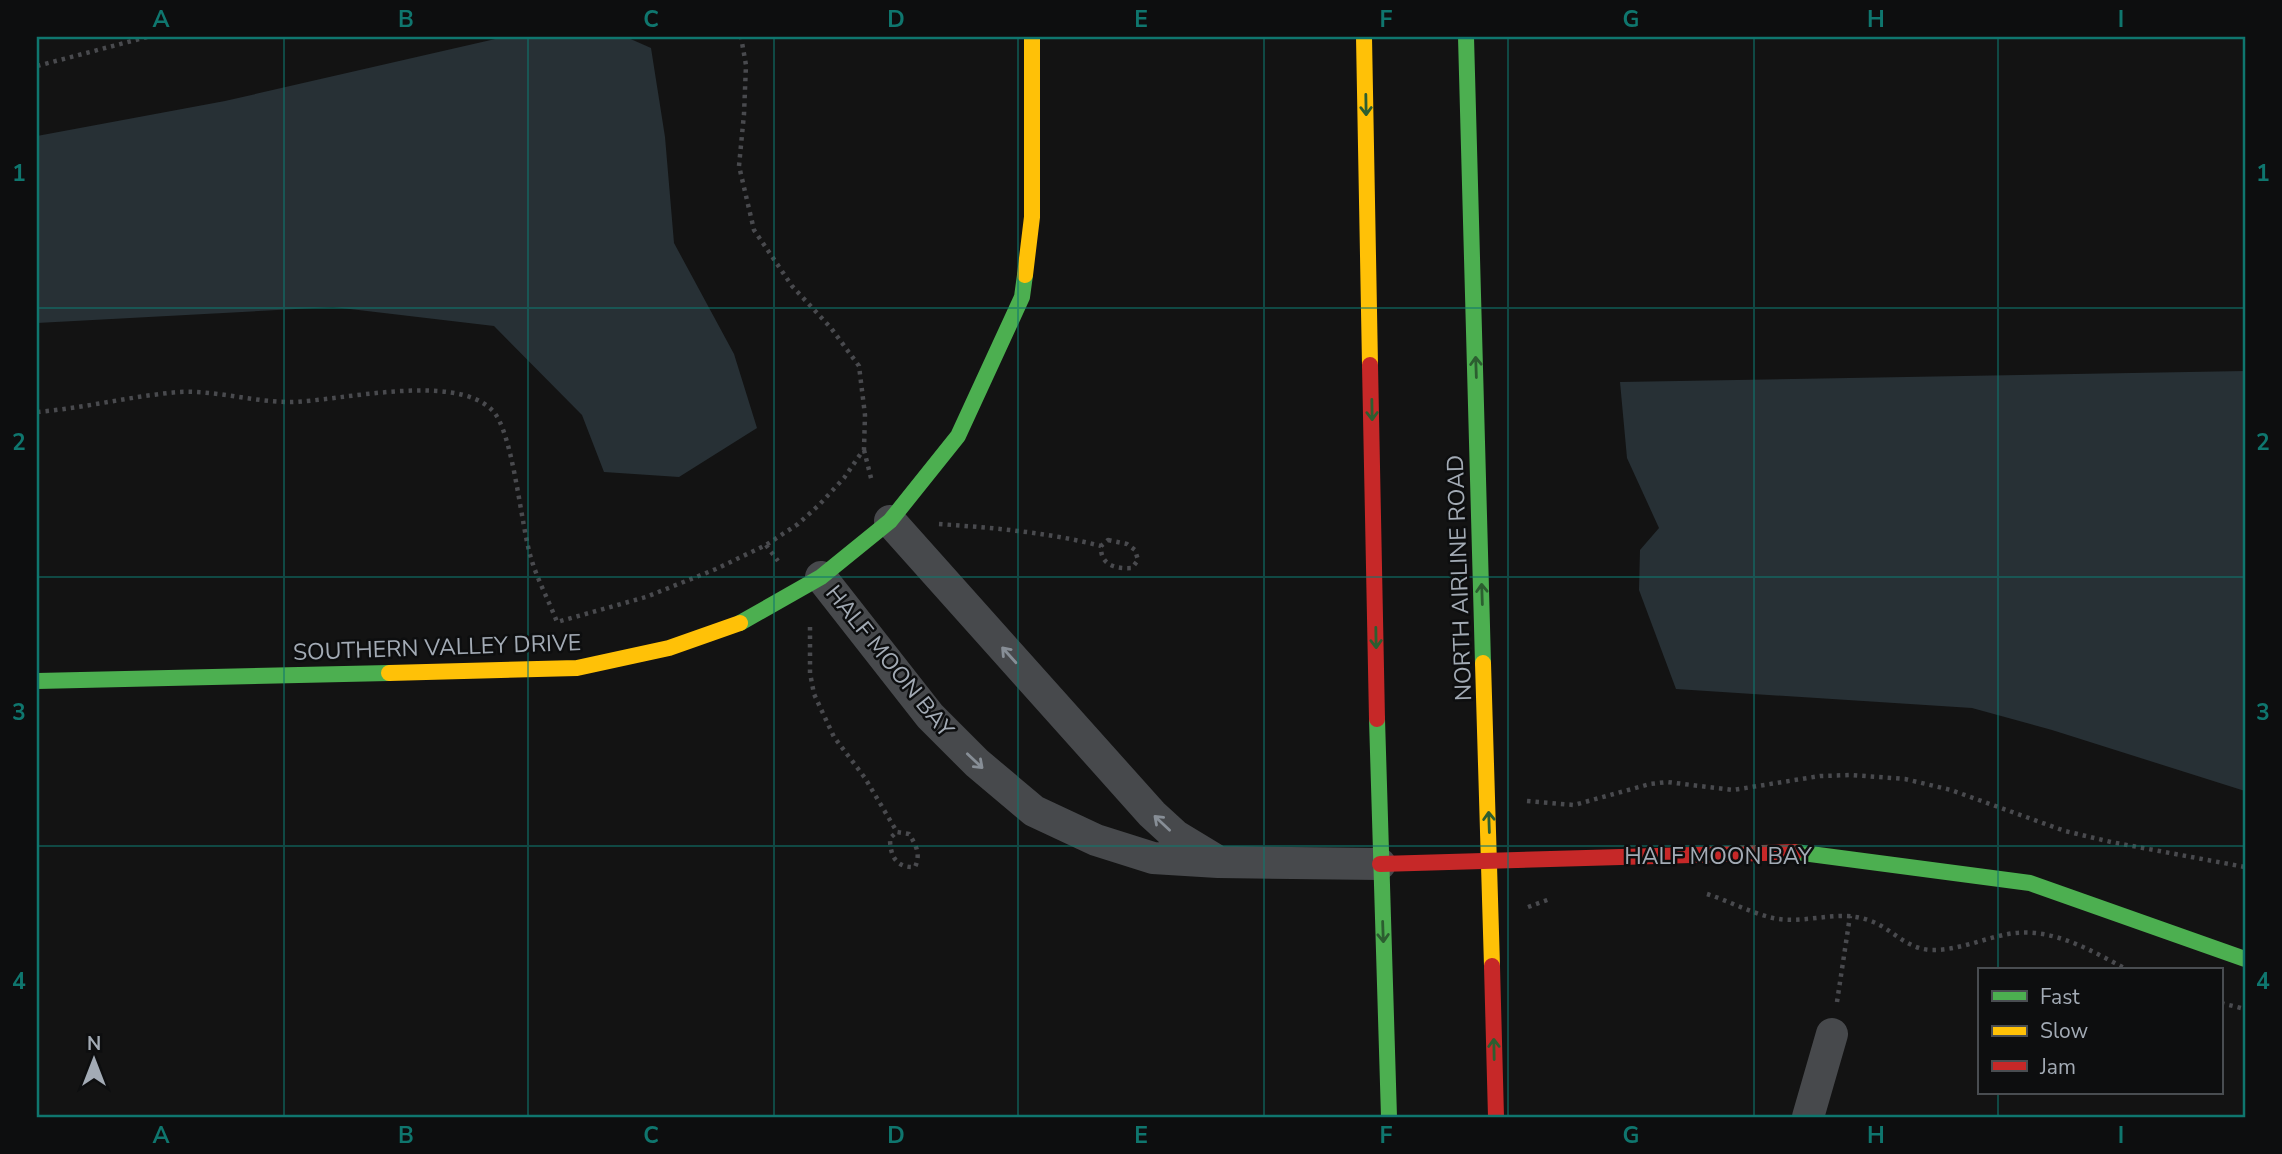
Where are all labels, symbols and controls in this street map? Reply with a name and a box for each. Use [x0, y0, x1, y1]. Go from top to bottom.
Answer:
text: A [152, 4, 170, 35]
text: B [398, 4, 414, 35]
text: C [643, 4, 659, 35]
text: D [887, 4, 905, 35]
text: E [1134, 4, 1148, 35]
text: F [1380, 4, 1393, 35]
text: G [1623, 4, 1639, 35]
text: H [1867, 4, 1885, 35]
text: I [2118, 4, 2124, 35]
one-way arrow [1359, 93, 1373, 116]
text: 1 [12, 158, 26, 189]
text: 1 [2256, 158, 2270, 189]
one-way arrow [1469, 356, 1482, 379]
one-way arrow [1365, 398, 1379, 421]
text: 2 [12, 427, 26, 458]
text: 2 [2256, 427, 2270, 458]
street label: NORTH AIRLINE ROAD [1440, 454, 1479, 701]
street label: HALF MOON BAY [819, 579, 961, 744]
one-way arrow [1476, 583, 1489, 606]
one-way arrow [1369, 626, 1383, 649]
street label: SOUTHERN VALLEY DRIVE [292, 627, 582, 668]
one-way arrow [1001, 646, 1017, 664]
text: 3 [12, 697, 26, 728]
text: 3 [2256, 697, 2270, 728]
one-way arrow [966, 753, 984, 769]
one-way arrow [1482, 810, 1496, 833]
one-way arrow [1154, 815, 1171, 832]
street label: HALF MOON BAY [1624, 841, 1812, 872]
one-way arrow [1376, 920, 1389, 943]
text: 4 [12, 966, 26, 997]
text: 4 [2256, 966, 2270, 997]
legend [1978, 968, 2222, 1094]
text: Fast [2040, 983, 2080, 1011]
text: Slow [2040, 1017, 2089, 1045]
north arrow [60, 1024, 130, 1094]
text: N [87, 1031, 101, 1057]
one-way arrow [1488, 1038, 1501, 1061]
text: Jam [2039, 1053, 2076, 1081]
text: A [152, 1120, 170, 1151]
text: B [398, 1120, 414, 1151]
text: C [643, 1120, 659, 1151]
text: D [887, 1120, 905, 1151]
text: E [1134, 1120, 1148, 1151]
text: F [1380, 1120, 1393, 1151]
text: G [1623, 1120, 1639, 1151]
text: H [1867, 1120, 1885, 1151]
text: I [2118, 1120, 2124, 1151]

